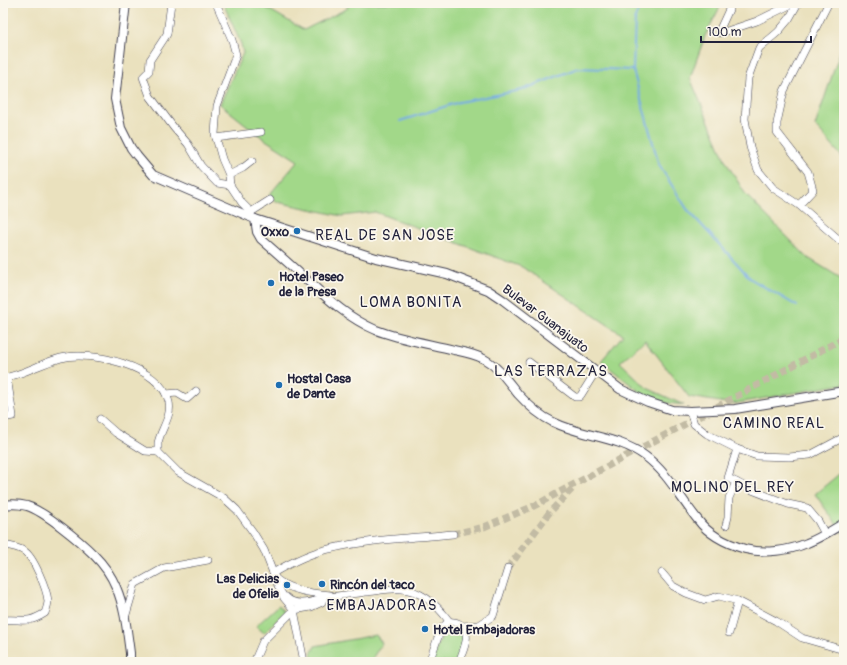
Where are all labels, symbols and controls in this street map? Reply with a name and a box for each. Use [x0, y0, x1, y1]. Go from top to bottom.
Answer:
scale bar [701, 18, 811, 44]
text: 100 m [707, 25, 742, 40]
place label: Oxxo [261, 224, 289, 240]
marker: Oxxo [292, 226, 302, 236]
district label: REAL DE SAN JOSE [315, 226, 455, 245]
place label: Hotel Paseo de la Presa [279, 269, 344, 300]
marker: Hotel Paseo de la Presa [266, 278, 276, 288]
street label: Bulevar Guanajuato [499, 281, 592, 357]
district label: LOMA BONITA [360, 293, 462, 312]
district label: LAS TERRAZAS [494, 362, 608, 381]
place label: Hostal Casa de Dante [287, 371, 351, 402]
marker: Hostal Casa de Dante [274, 380, 284, 390]
district label: CAMINO REAL [723, 414, 825, 433]
district label: MOLINO DEL REY [671, 478, 795, 497]
place label: Las Delicias de Ofelia [216, 571, 279, 602]
place label: Rincón del taco [330, 577, 415, 593]
marker: Rincón del taco [317, 579, 327, 589]
marker: Las Delicias de Ofelia [282, 580, 292, 590]
district label: EMBAJADORAS [327, 596, 437, 615]
place label: Hotel Embajadoras [433, 622, 535, 638]
marker: Hotel Embajadoras [420, 624, 430, 634]

